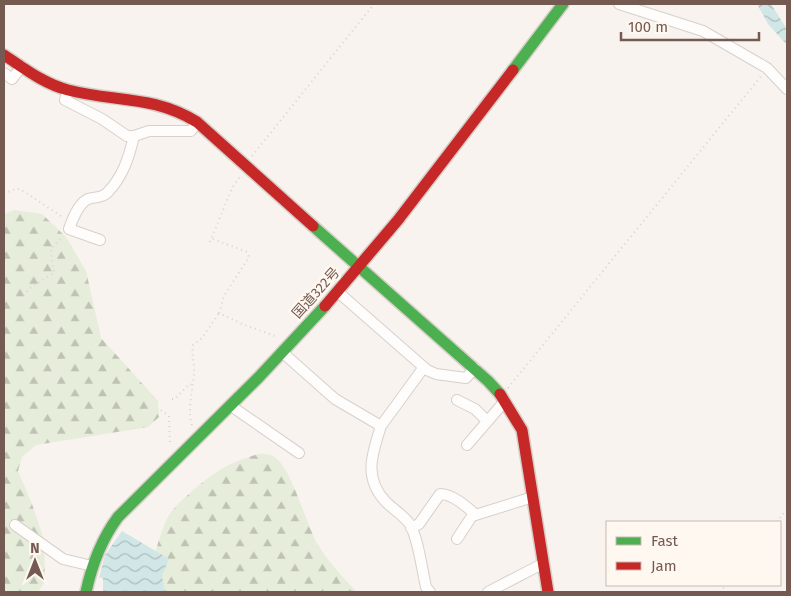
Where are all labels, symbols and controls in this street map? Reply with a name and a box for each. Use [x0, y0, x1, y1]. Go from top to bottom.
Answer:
scale bar [621, 10, 758, 42]
text: 100 m [628, 18, 668, 36]
street label: 国道322号 [289, 264, 343, 322]
legend [606, 521, 781, 586]
text: Fast [651, 532, 678, 550]
north arrow [10, 536, 60, 586]
text: N [30, 540, 40, 557]
text: Jam [651, 557, 677, 575]

